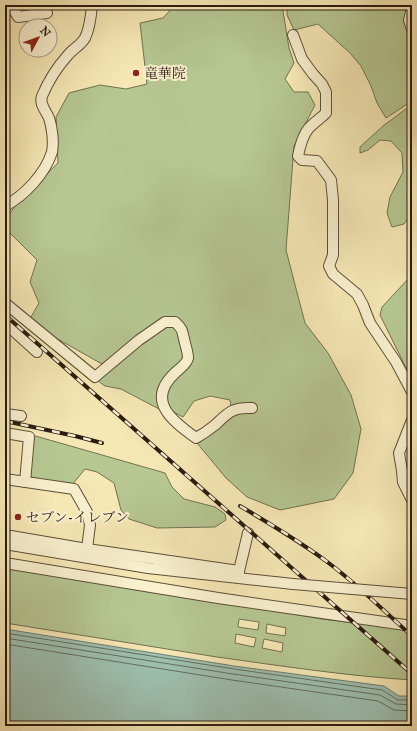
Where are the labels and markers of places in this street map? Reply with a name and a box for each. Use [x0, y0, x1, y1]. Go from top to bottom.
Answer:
place label: 竜華院 [144, 65, 186, 82]
marker: 竜華院 [131, 68, 141, 78]
place label: セブン-イレブン [26, 509, 129, 526]
marker: セブン-イレブン [13, 512, 23, 522]

